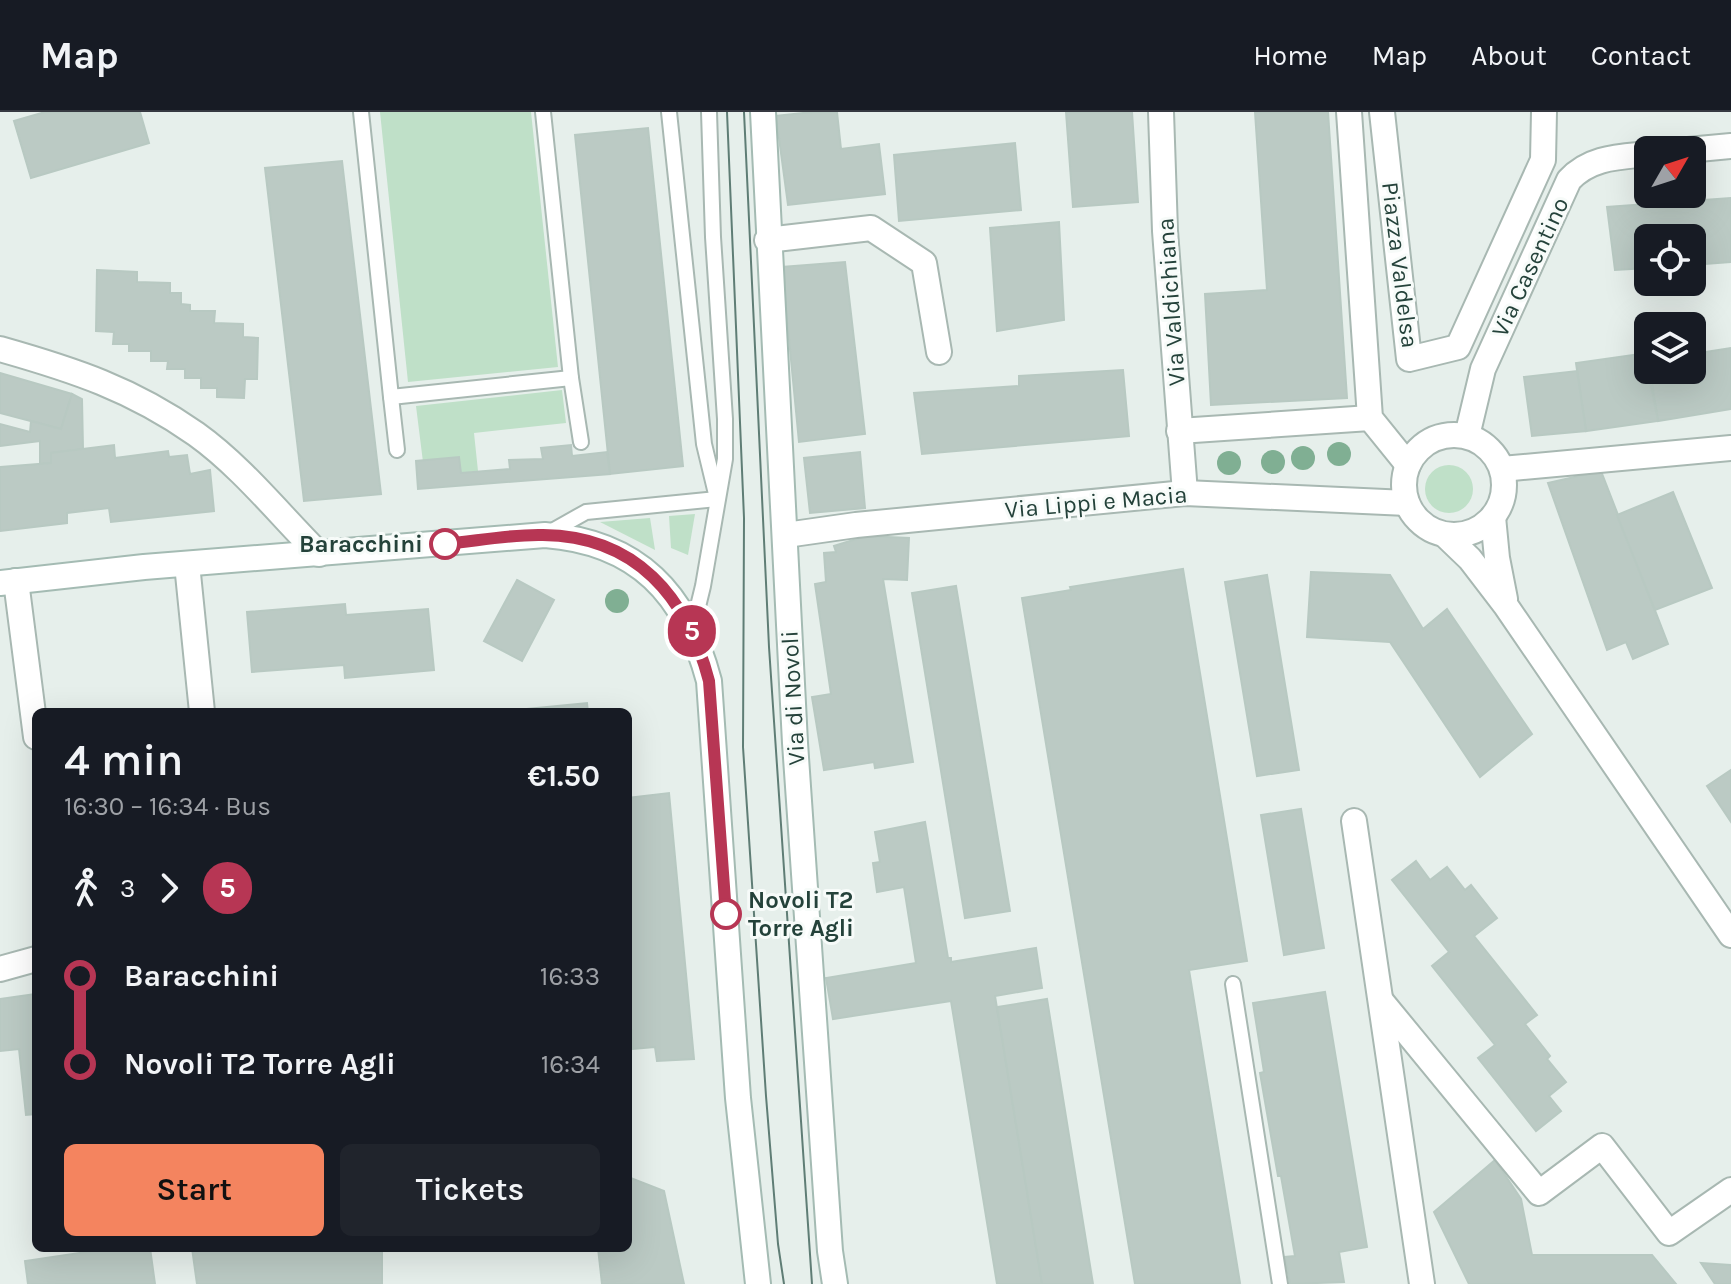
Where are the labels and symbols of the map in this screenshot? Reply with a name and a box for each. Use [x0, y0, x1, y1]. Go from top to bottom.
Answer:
north arrow [1634, 136, 1706, 208]
street label: Piazza Valdelsa [1376, 180, 1424, 350]
street label: Via Casentino [1485, 193, 1575, 341]
street label: Via Valdichiana [1151, 217, 1191, 387]
street label: Via Lippi e Macia [1004, 480, 1188, 524]
marker: Baracchini [430, 529, 460, 559]
place label: Baracchini [299, 530, 423, 558]
line badge: 5 [666, 605, 718, 657]
street label: Via di Novoli [775, 630, 811, 766]
place label: Novoli T2 Torre Agli [748, 886, 854, 942]
marker: Novoli T2 Torre Agli [711, 899, 741, 929]

